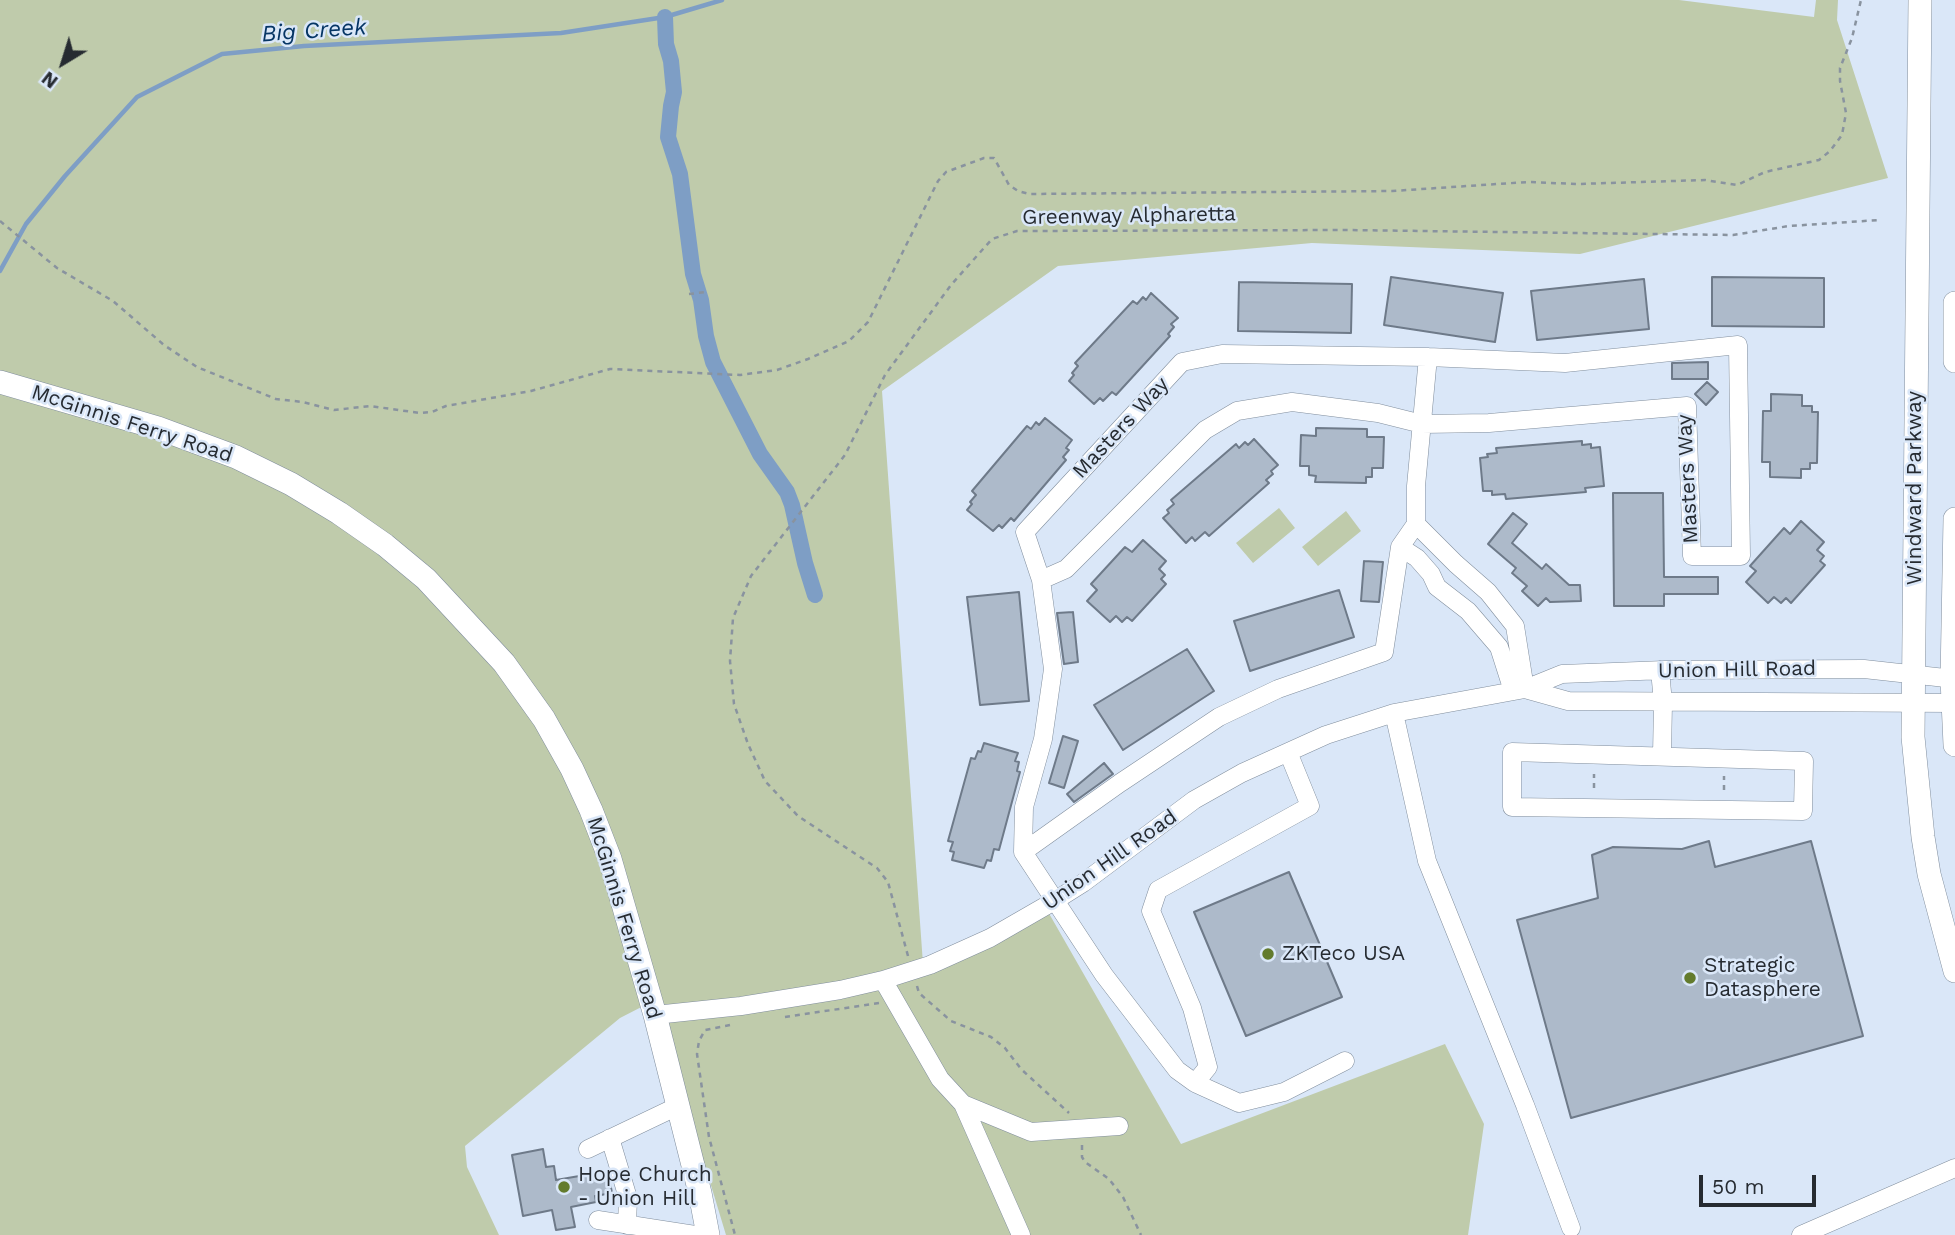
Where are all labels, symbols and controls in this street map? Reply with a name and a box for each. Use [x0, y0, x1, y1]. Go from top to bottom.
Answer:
water label: Big Creek [260, 14, 368, 48]
north arrow [28, 28, 98, 98]
text: N [37, 67, 62, 93]
street label: Greenway Alpharetta [1022, 202, 1236, 230]
street label: Masters Way [1068, 372, 1174, 484]
street label: McGinnis Ferry Road [28, 380, 236, 468]
street label: Windward Parkway [1902, 391, 1928, 585]
street label: Masters Way [1672, 414, 1704, 544]
street label: Union Hill Road [1658, 656, 1816, 684]
street label: Union Hill Road [1038, 804, 1182, 916]
street label: McGinnis Ferry Road [581, 814, 667, 1022]
place label: ZKTeco USA [1282, 941, 1405, 967]
marker: ZKTeco USA [1260, 946, 1276, 962]
place label: Strategic Datasphere [1704, 953, 1821, 1003]
marker: Strategic Datasphere [1682, 970, 1698, 986]
place label: Hope Church - Union Hill [578, 1162, 712, 1212]
scale bar [1703, 1162, 1820, 1206]
text: 50 m [1712, 1174, 1764, 1199]
marker: Hope Church - Union Hill [556, 1179, 572, 1195]

